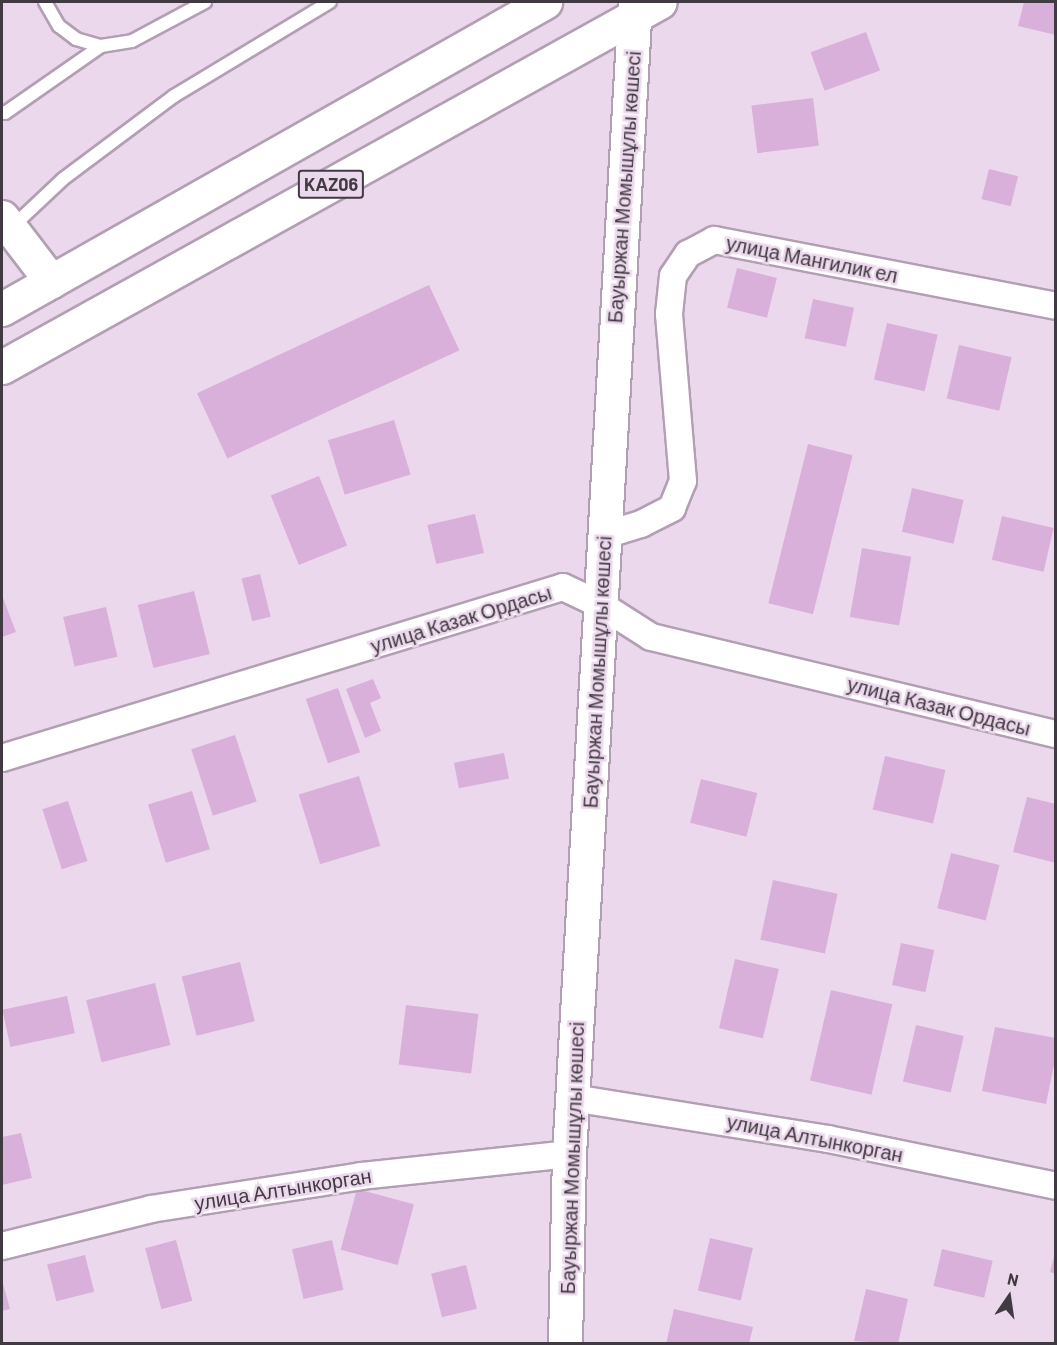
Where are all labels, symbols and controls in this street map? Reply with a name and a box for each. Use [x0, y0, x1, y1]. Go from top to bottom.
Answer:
street label: Бауыржан Момышұлы көшесі [603, 50, 645, 324]
road number: KАZ06 [296, 169, 366, 199]
street label: улица Мангилик ел [724, 231, 900, 287]
street label: Бауыржан Момышұлы көшесі [578, 535, 616, 809]
street label: улица Казак Ордасы [368, 580, 554, 658]
street label: улица Казак Ордасы [845, 672, 1033, 740]
street label: Бауыржан Момышұлы көшесі [555, 1021, 589, 1295]
street label: улица Алтынкорган [725, 1109, 905, 1167]
street label: улица Алтынкорган [193, 1163, 373, 1215]
north arrow [979, 1267, 1039, 1327]
text: N [1006, 1269, 1020, 1289]

